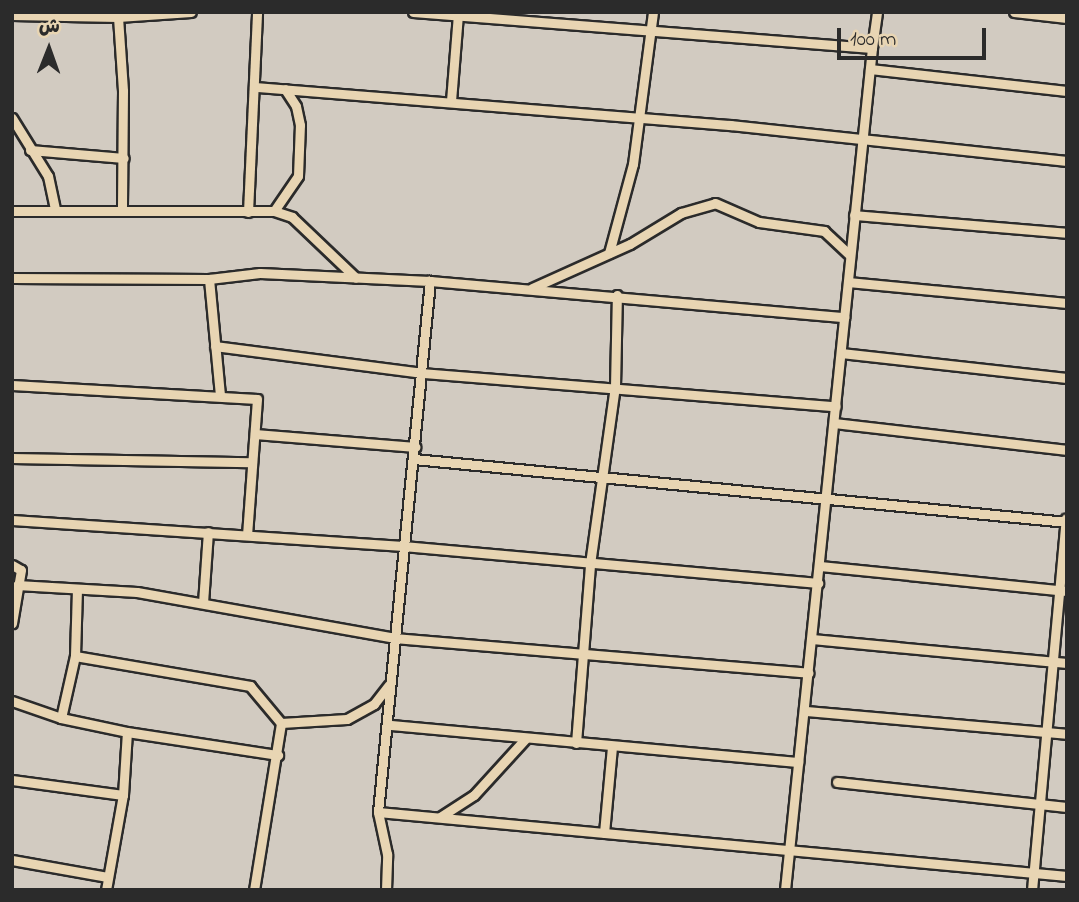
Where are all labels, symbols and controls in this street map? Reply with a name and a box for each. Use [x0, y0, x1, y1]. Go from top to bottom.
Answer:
north arrow [14, 14, 84, 84]
text: ش [39, 14, 60, 41]
scale bar [841, 14, 990, 58]
text: 100 m [850, 25, 896, 55]

